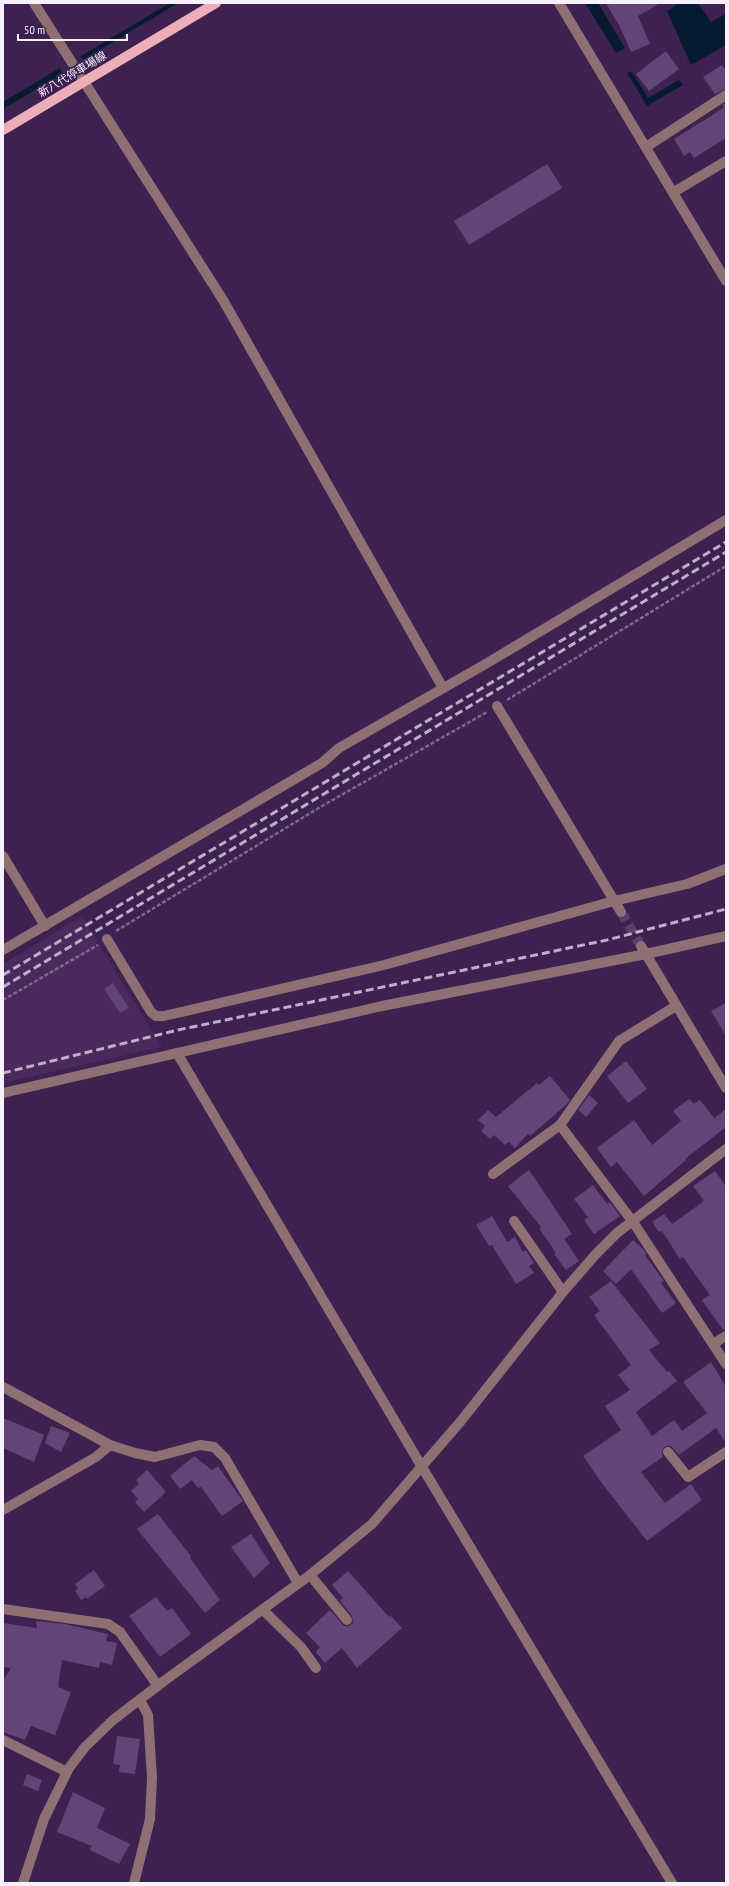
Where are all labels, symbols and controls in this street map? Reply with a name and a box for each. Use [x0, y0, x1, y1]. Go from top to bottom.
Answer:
scale bar [18, 16, 127, 42]
text: 50 m [24, 22, 45, 37]
street label: 新八代停車場線 [35, 48, 109, 100]

